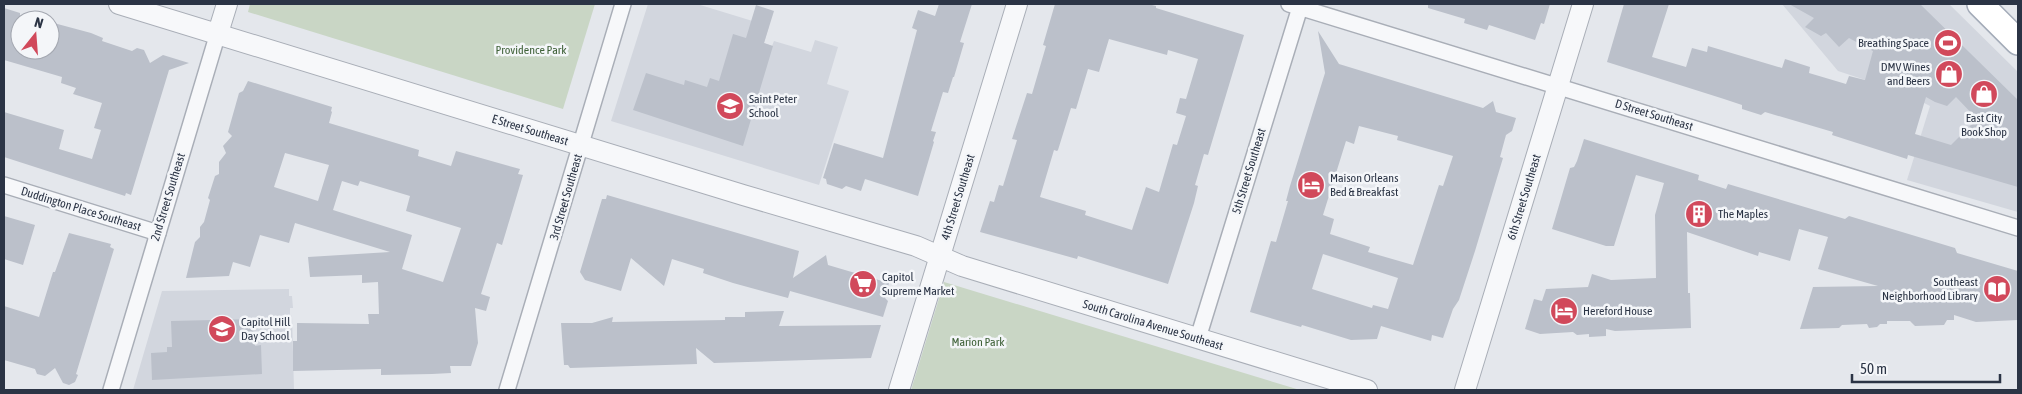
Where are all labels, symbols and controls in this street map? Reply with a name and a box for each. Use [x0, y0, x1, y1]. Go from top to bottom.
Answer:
north arrow [10, 10, 60, 60]
text: N [33, 14, 45, 31]
sports icon: Breathing Space [1933, 28, 1963, 58]
place label: Breathing Space [1858, 36, 1929, 50]
park label: Providence Park [495, 43, 567, 57]
shop icon: DMV Wines and Beers [1934, 59, 1964, 89]
place label: DMV Wines and Beers [1881, 60, 1930, 88]
shop icon: East City Book Shop [1969, 79, 1999, 109]
school or university icon: Saint Peter School [715, 91, 745, 121]
place label: Saint Peter School [749, 92, 797, 120]
street label: D Street Southeast [1613, 96, 1695, 134]
place label: East City Book Shop [1961, 111, 2007, 139]
street label: E Street Southeast [490, 112, 570, 148]
street label: 5th Street Southeast [1229, 126, 1269, 216]
street label: 2nd Street Southeast [148, 151, 188, 243]
street label: 3rd Street Southeast [547, 152, 585, 242]
street label: 4th Street Southeast [938, 152, 978, 242]
street label: 6th Street Southeast [1504, 152, 1544, 242]
hotel icon: Maison Orleans Bed & Breakfast [1296, 170, 1326, 200]
place label: Maison Orleans Bed & Breakfast [1330, 171, 1399, 199]
street label: Duddington Place Southeast [19, 184, 143, 234]
building icon: The Maples [1684, 199, 1714, 229]
place label: The Maples [1718, 207, 1768, 221]
supermarket icon: Capitol Supreme Market [848, 269, 878, 299]
place label: Capitol Supreme Market [882, 270, 955, 298]
library icon: Southeast Neighborhood Library [1982, 274, 2012, 304]
place label: Southeast Neighborhood Library [1882, 275, 1979, 303]
hotel icon: Hereford House [1549, 296, 1579, 326]
street label: South Carolina Avenue Southeast [1081, 297, 1225, 353]
place label: Hereford House [1583, 304, 1652, 318]
school or university icon: Capitol Hill Day School [207, 314, 237, 344]
place label: Capitol Hill Day School [241, 315, 291, 343]
park label: Marion Park [951, 335, 1005, 349]
scale bar [1852, 352, 2000, 384]
text: 50 m [1860, 360, 1887, 377]

